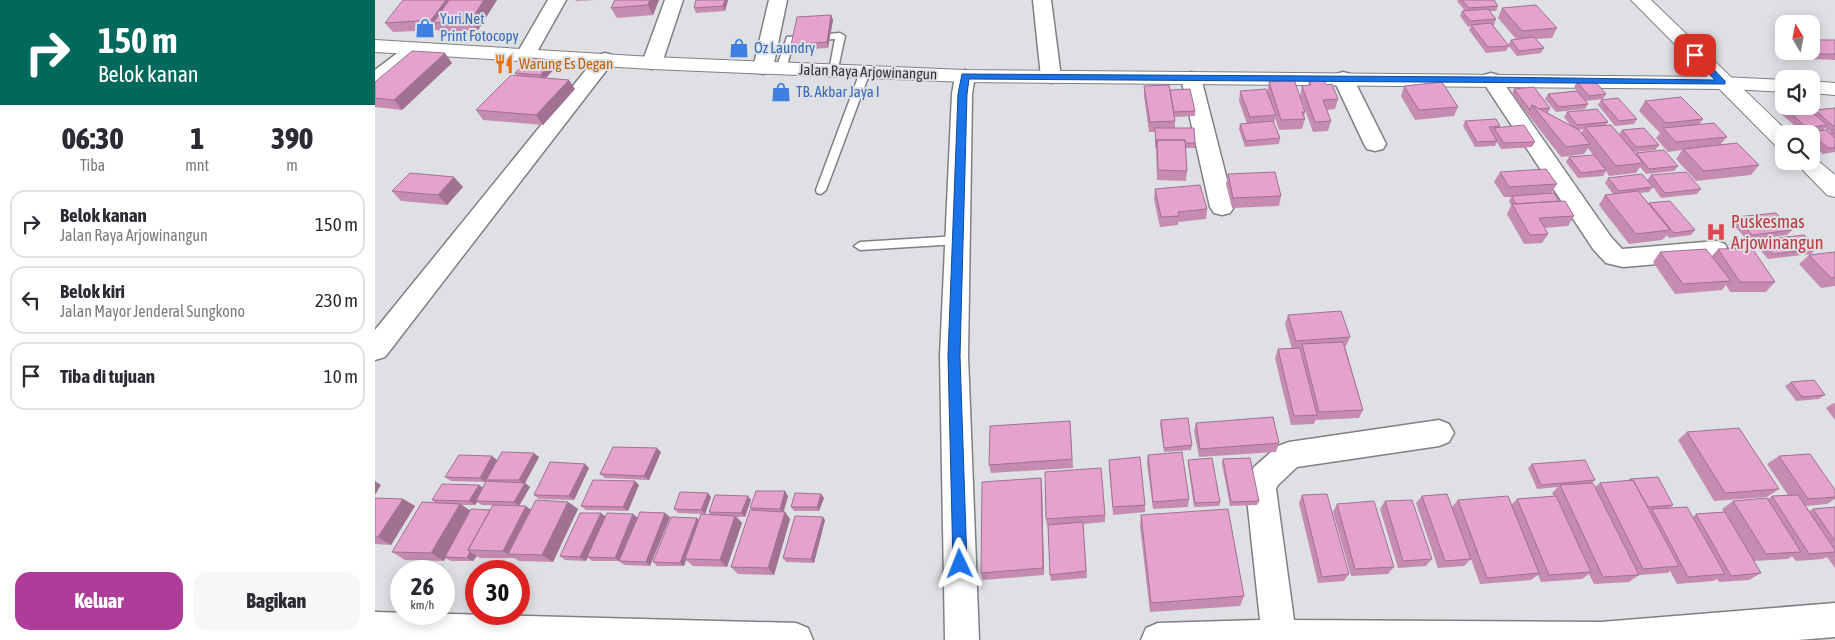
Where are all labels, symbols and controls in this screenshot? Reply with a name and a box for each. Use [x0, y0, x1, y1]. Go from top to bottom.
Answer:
place label: Yuri.Net Print Fotocopy [440, 10, 519, 44]
north arrow [1775, 15, 1820, 60]
map controls [1775, 15, 1820, 170]
shop icon: Yuri.Net Print Fotocopy [414, 17, 436, 39]
icon: right [15, 20, 80, 85]
text: 150 m [98, 20, 177, 60]
pin [1674, 34, 1716, 76]
shop icon: Oz Laundry [728, 37, 750, 59]
place label: Oz Laundry [754, 39, 815, 56]
icon: arrive [1681, 41, 1709, 69]
restaurant icon: Warung Es Degan [493, 53, 515, 75]
place label: Warung Es Degan [519, 55, 613, 72]
text: Belok kanan [98, 61, 199, 87]
street label: Jalan Raya Arjowinangun [798, 61, 938, 82]
button: sound [1775, 70, 1820, 115]
shop icon: TB. Akbar Jaya I [770, 81, 792, 103]
place label: TB. Akbar Jaya I [796, 83, 880, 100]
text: 06:30 [62, 121, 124, 155]
text: 1 [190, 121, 204, 155]
text: 390 [271, 121, 313, 155]
button: search [1775, 125, 1820, 170]
text: Tiba [80, 156, 105, 174]
text: mnt [185, 156, 209, 174]
text: m [286, 156, 298, 174]
text: Belok kanan [60, 204, 147, 226]
icon: right [17, 210, 45, 238]
place label: Puskesmas Arjowinangun [1731, 211, 1823, 253]
text: 150 m [315, 213, 358, 235]
hospital icon: Puskesmas Arjowinangun [1705, 221, 1727, 243]
text: Jalan Raya Arjowinangun [60, 226, 208, 244]
text: Belok kiri [60, 280, 125, 302]
icon: left [17, 286, 45, 314]
text: 230 m [315, 289, 358, 311]
text: Jalan Mayor Jenderal Sungkono [60, 302, 245, 320]
icon: arrive [17, 362, 45, 390]
text: Tiba di tujuan [60, 365, 155, 387]
text: 10 m [324, 365, 358, 387]
position arrow [933, 537, 985, 589]
speed limit sign: 30 [465, 560, 530, 625]
button: Keluar [15, 572, 183, 630]
button: Bagikan [193, 572, 360, 630]
text: 26 [411, 572, 434, 600]
text: km/h [411, 598, 434, 612]

